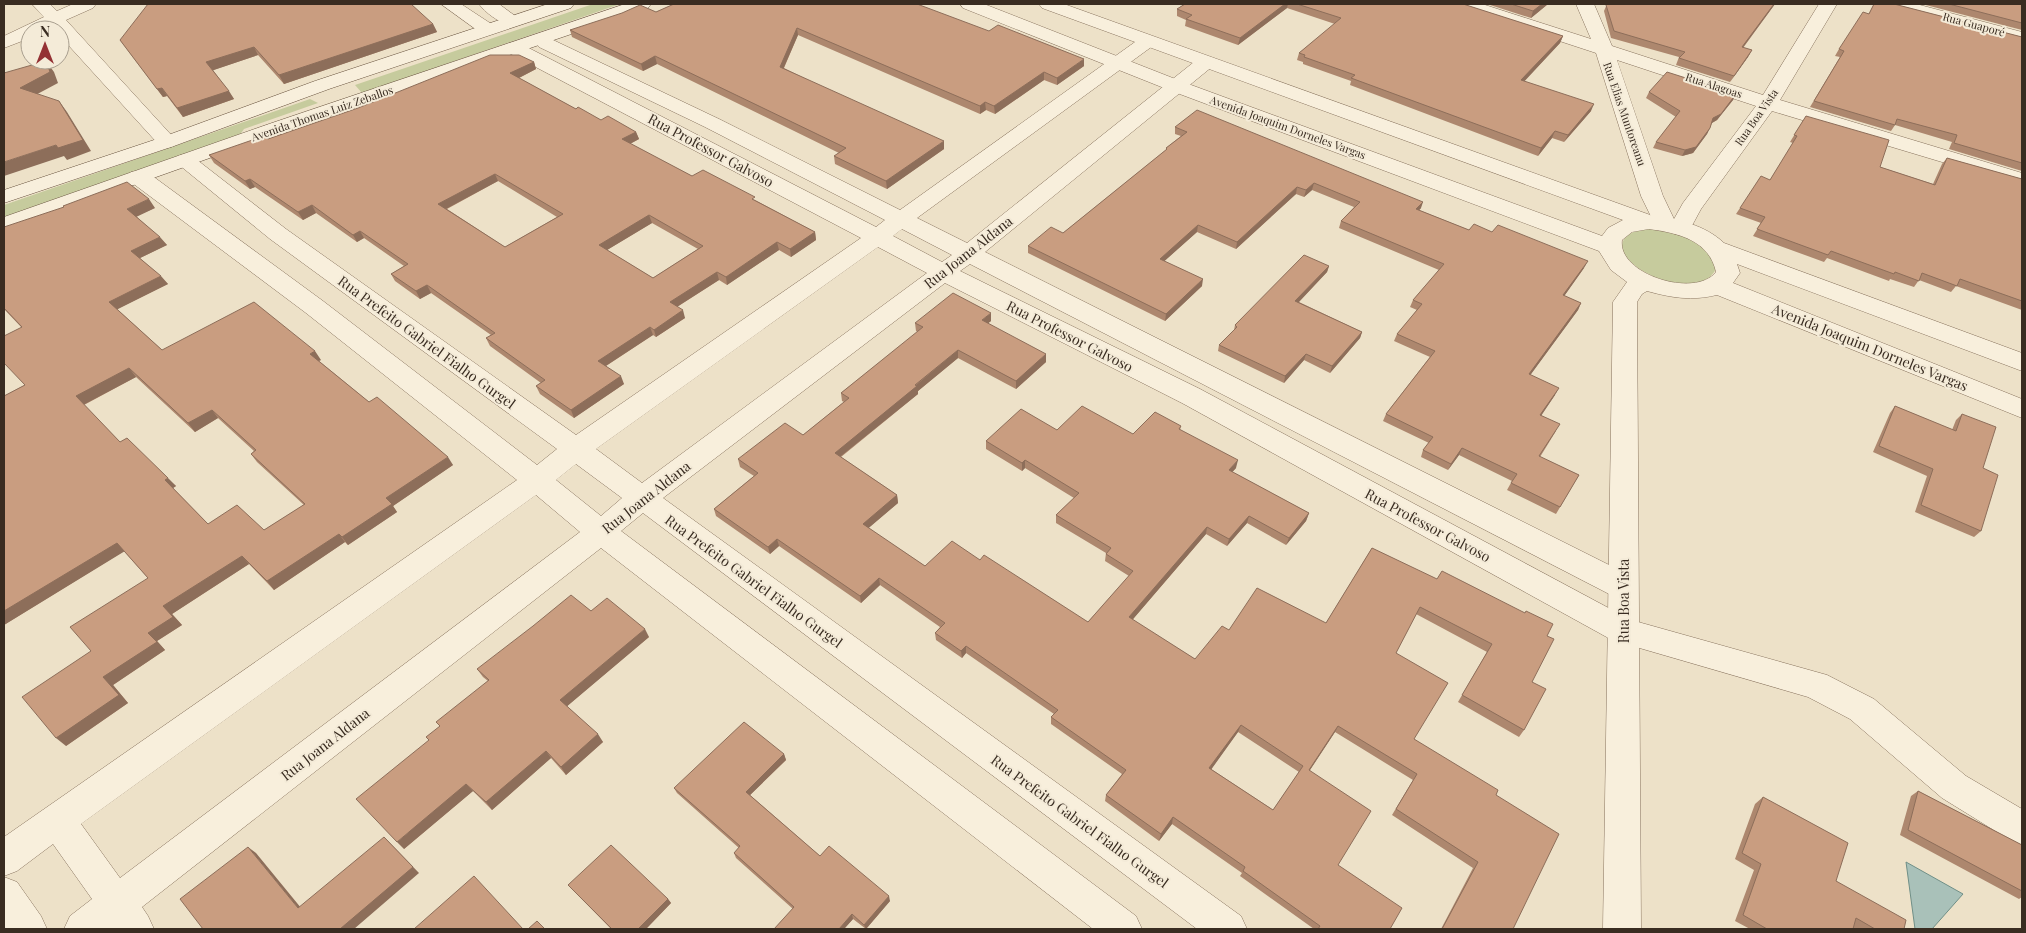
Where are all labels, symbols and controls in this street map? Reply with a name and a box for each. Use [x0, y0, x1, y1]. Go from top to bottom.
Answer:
street label: Rua Guaporé [1941, 8, 2007, 40]
north arrow [20, 20, 70, 70]
text: N [40, 22, 50, 41]
street label: Rua Elias Muntoreanu [1600, 60, 1650, 168]
street label: Rua Alagoas [1684, 69, 1744, 101]
street label: Avenida Thomas Luiz Zeballos [248, 82, 395, 145]
street label: Rua Boa Vista [1731, 85, 1781, 148]
street label: Avenida Joaquim Dorneles Vargas [1207, 91, 1368, 162]
street label: Rua Professor Galvoso [645, 109, 777, 191]
street label: Rua Joana Aldana [920, 211, 1016, 293]
street label: Rua Prefeito Gabriel Fialho Gurgel [334, 271, 520, 413]
street label: Rua Professor Galvoso [1004, 296, 1137, 376]
street label: Avenida Joaquim Dorneles Vargas [1768, 299, 1971, 395]
street label: Rua Joana Aldana [598, 456, 694, 538]
street label: Rua Professor Galvoso [1362, 484, 1494, 566]
street label: Rua Prefeito Gabriel Fialho Gurgel [661, 510, 847, 652]
street label: Rua Boa Vista [1614, 559, 1633, 643]
street label: Rua Joana Aldana [277, 703, 373, 785]
street label: Rua Prefeito Gabriel Fialho Gurgel [987, 750, 1173, 892]

